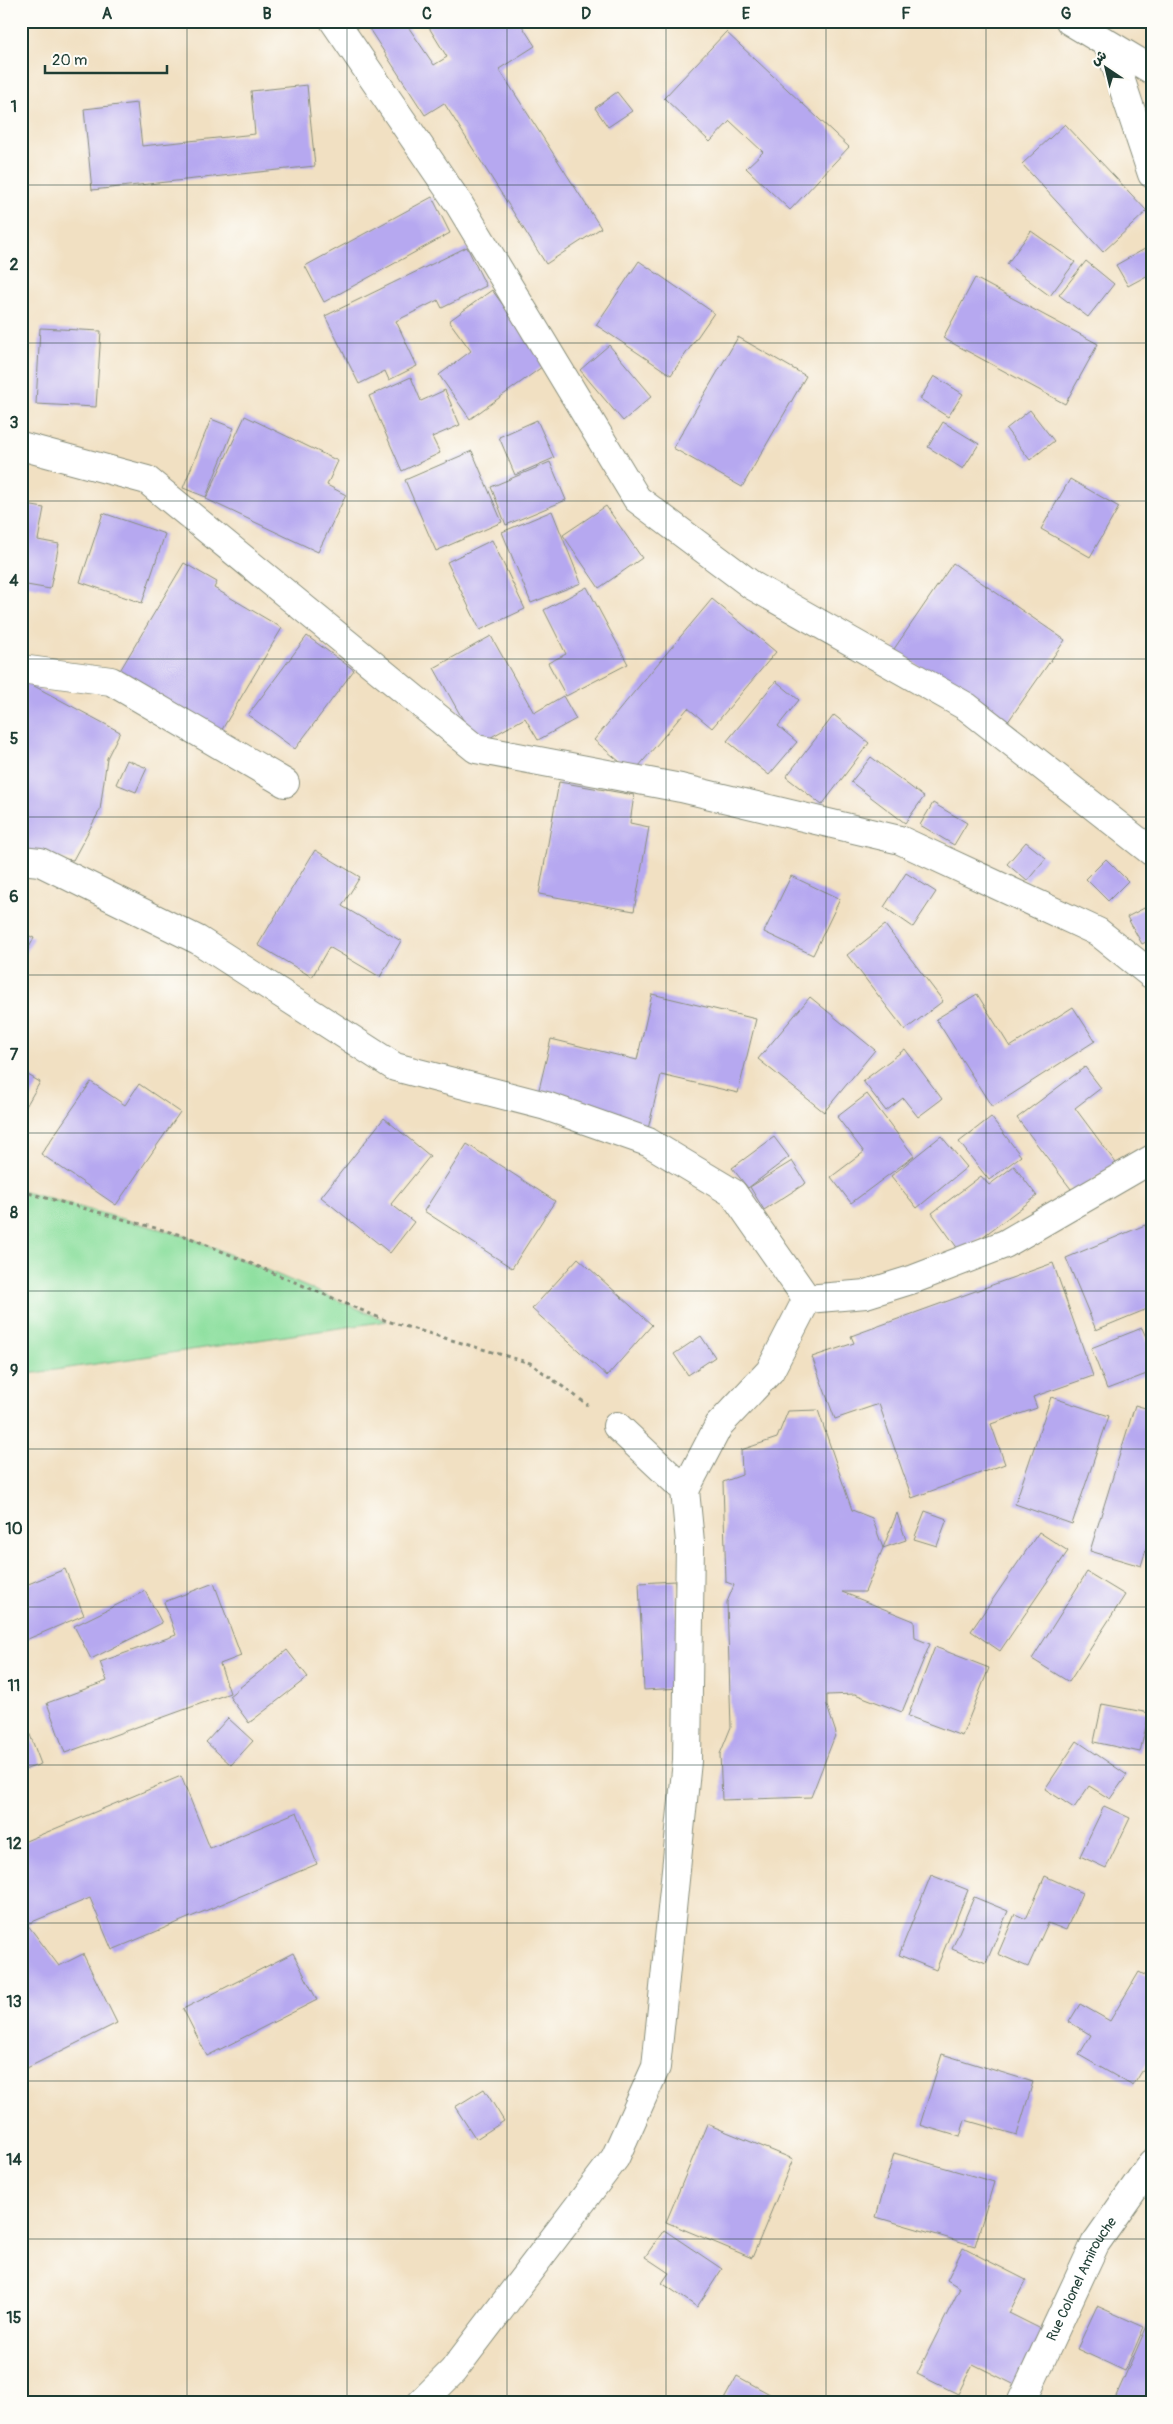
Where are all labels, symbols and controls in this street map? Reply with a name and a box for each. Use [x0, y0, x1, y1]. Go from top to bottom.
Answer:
text: A [102, 4, 113, 24]
text: B [262, 4, 272, 24]
text: C [422, 4, 432, 24]
text: D [581, 4, 591, 24]
text: E [742, 4, 751, 24]
text: F [901, 4, 911, 24]
text: G [1061, 4, 1072, 24]
scale bar [45, 42, 168, 74]
north arrow [1080, 42, 1130, 92]
text: ش [1088, 46, 1110, 69]
text: 20 m [52, 51, 87, 70]
text: 1 [11, 97, 17, 117]
text: 2 [10, 255, 19, 275]
text: 3 [10, 413, 19, 433]
text: 4 [9, 571, 19, 591]
text: 5 [10, 729, 19, 749]
text: 6 [9, 887, 19, 907]
text: 7 [10, 1045, 19, 1065]
text: 8 [10, 1203, 18, 1223]
text: 9 [10, 1361, 18, 1381]
text: 10 [5, 1519, 23, 1539]
text: 11 [8, 1676, 20, 1696]
text: 12 [6, 1834, 22, 1854]
text: 13 [6, 1992, 22, 2012]
text: 14 [6, 2150, 22, 2170]
street label: Rue Colonel Amirouche [1043, 2214, 1120, 2344]
text: 15 [7, 2308, 22, 2328]

